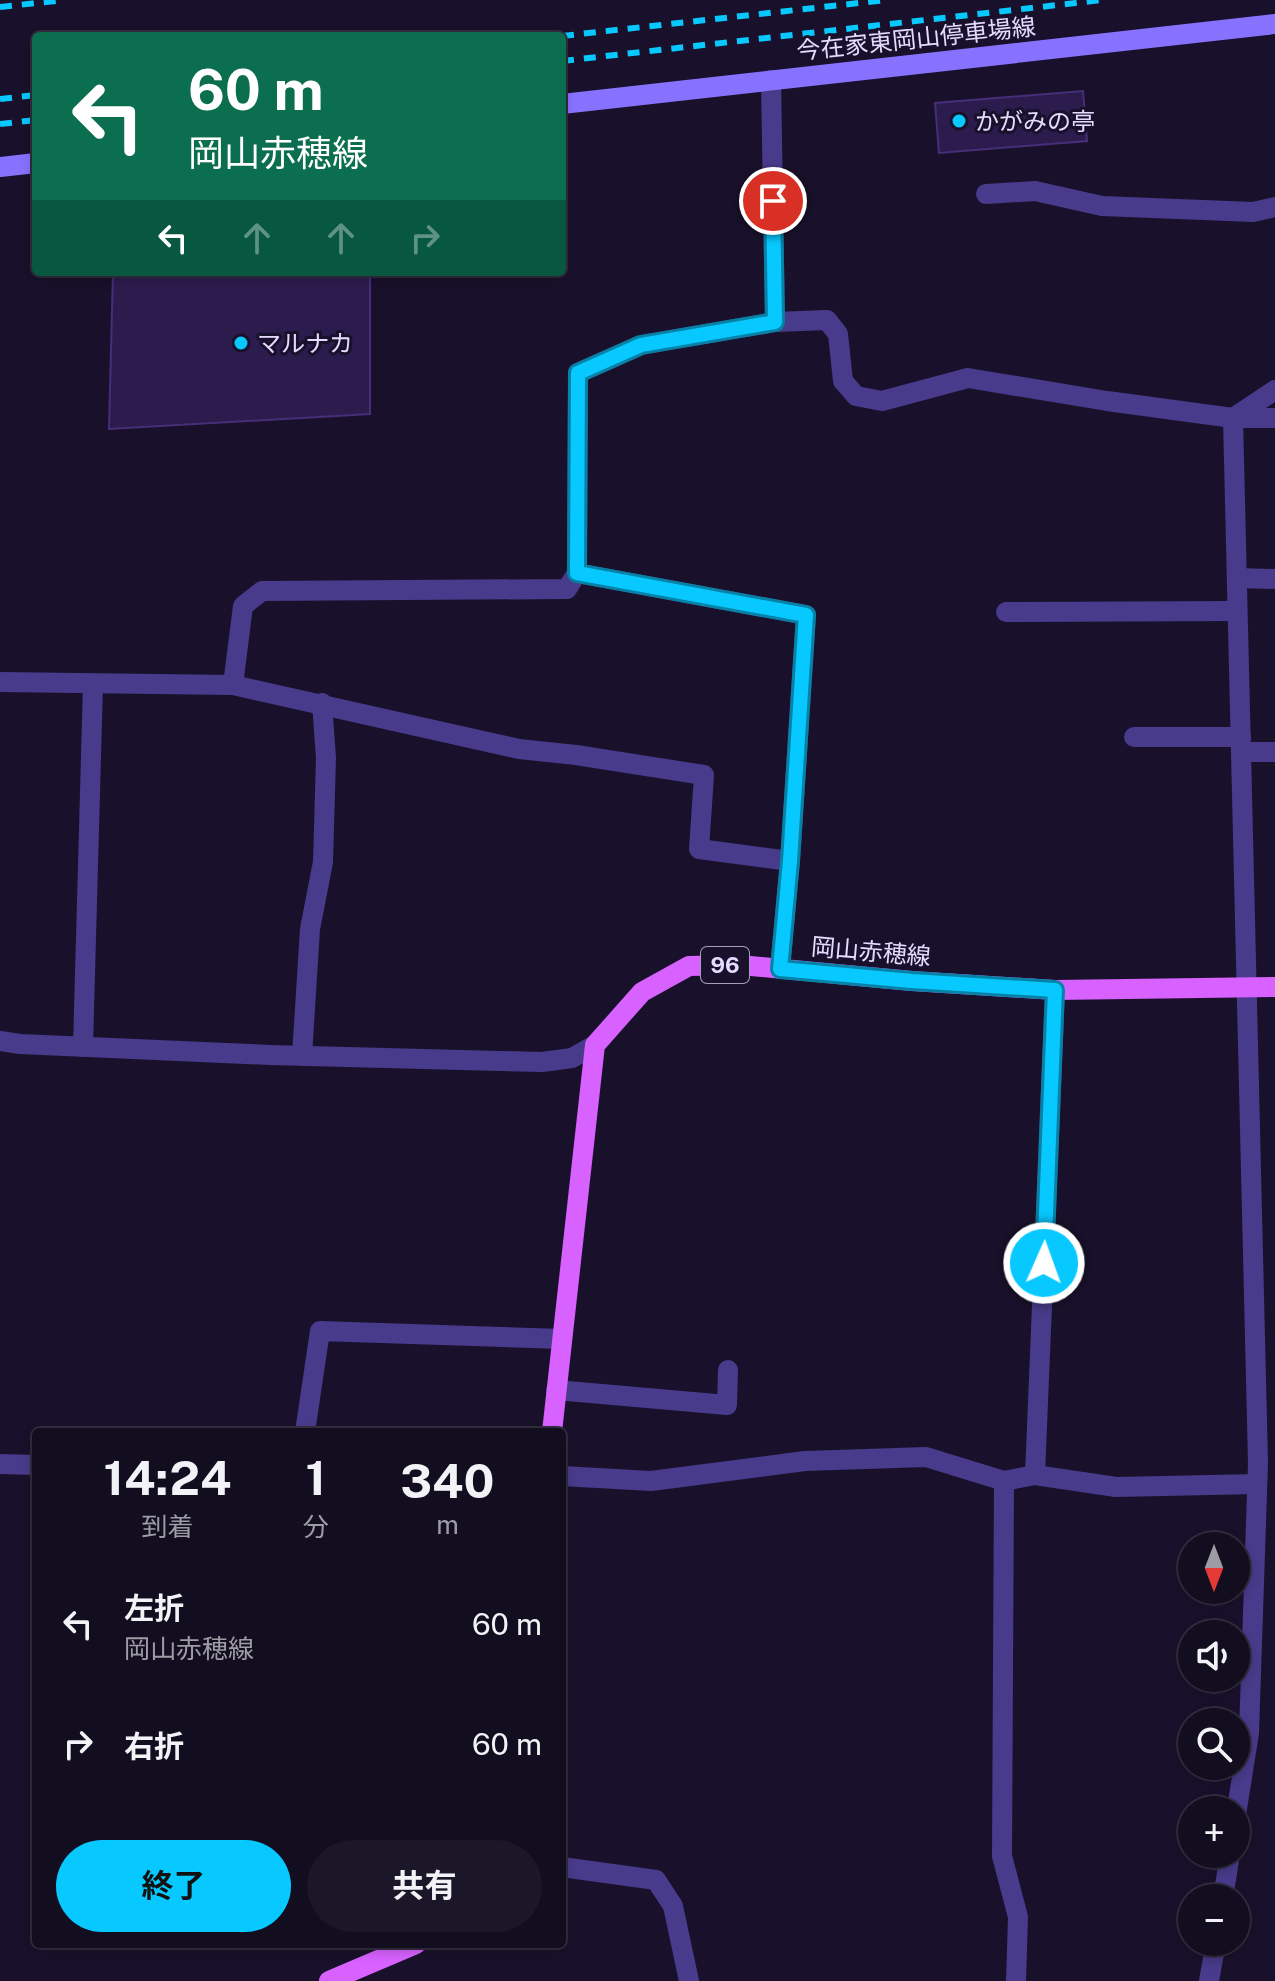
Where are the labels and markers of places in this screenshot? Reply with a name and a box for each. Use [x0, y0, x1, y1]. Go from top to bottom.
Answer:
place label: かがみの亭 [975, 107, 1095, 135]
marker: かがみの亭 [950, 112, 968, 130]
pin [739, 167, 807, 235]
place label: マルナカ [257, 329, 353, 357]
marker: マルナカ [232, 334, 250, 352]

